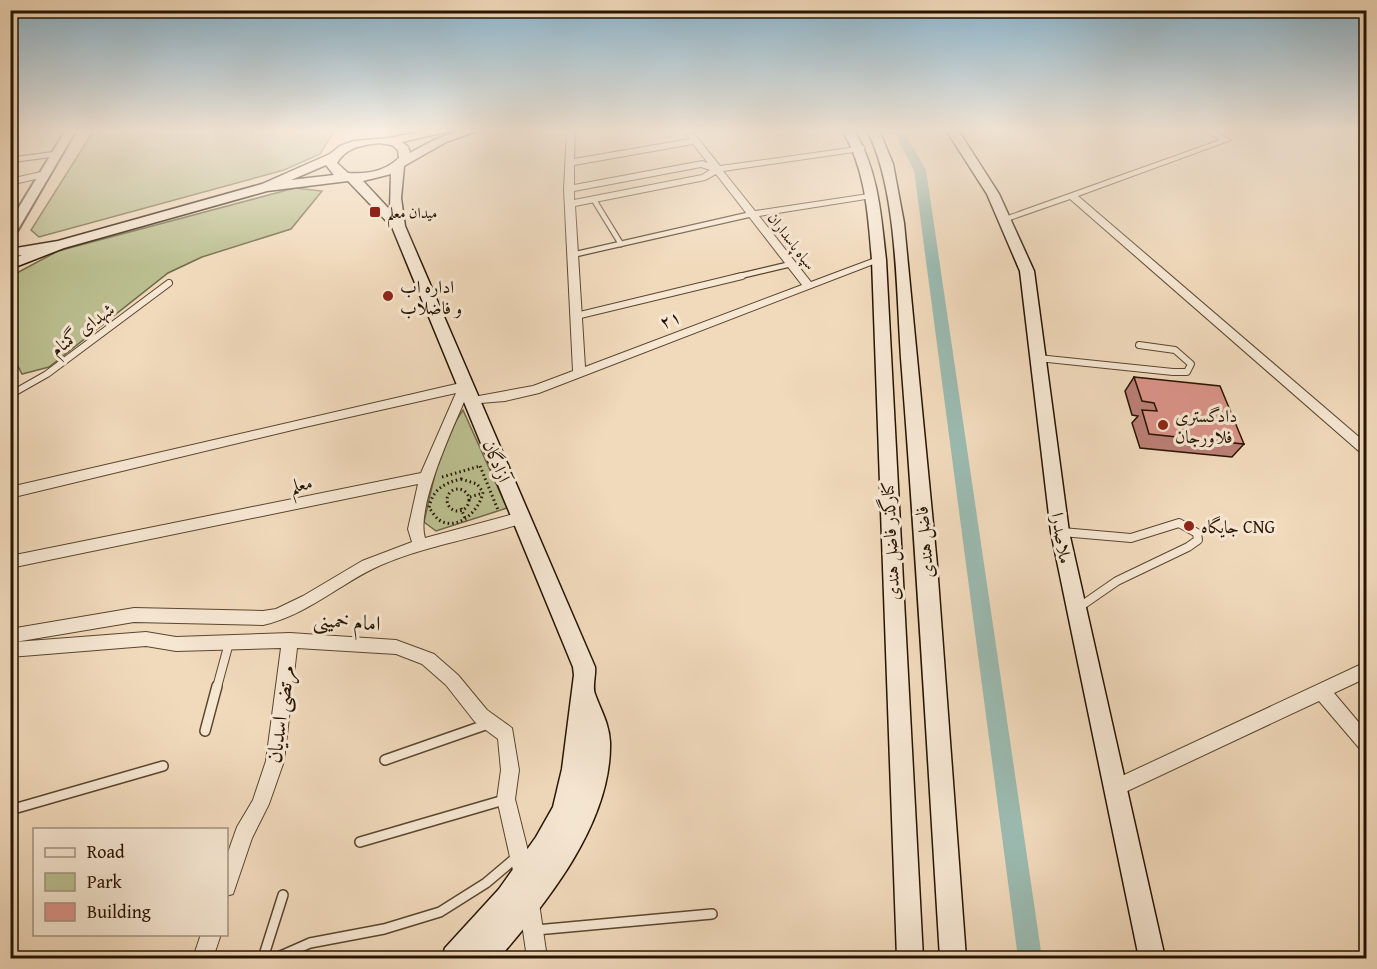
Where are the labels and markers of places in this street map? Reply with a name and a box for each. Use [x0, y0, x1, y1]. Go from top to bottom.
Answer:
place label: میدان معلم [387, 202, 437, 228]
marker: میدان معلم [368, 205, 382, 219]
place label: اداره اب و فاضلاب [400, 273, 462, 321]
marker: اداره اب و فاضلاب [381, 289, 395, 303]
place label: دادگستری فلاورجان [1175, 402, 1237, 450]
marker: دادگستری فلاورجان [1156, 418, 1170, 432]
place label: جایگاه CNG [1201, 513, 1275, 540]
marker: جایگاه CNG [1182, 519, 1196, 533]

